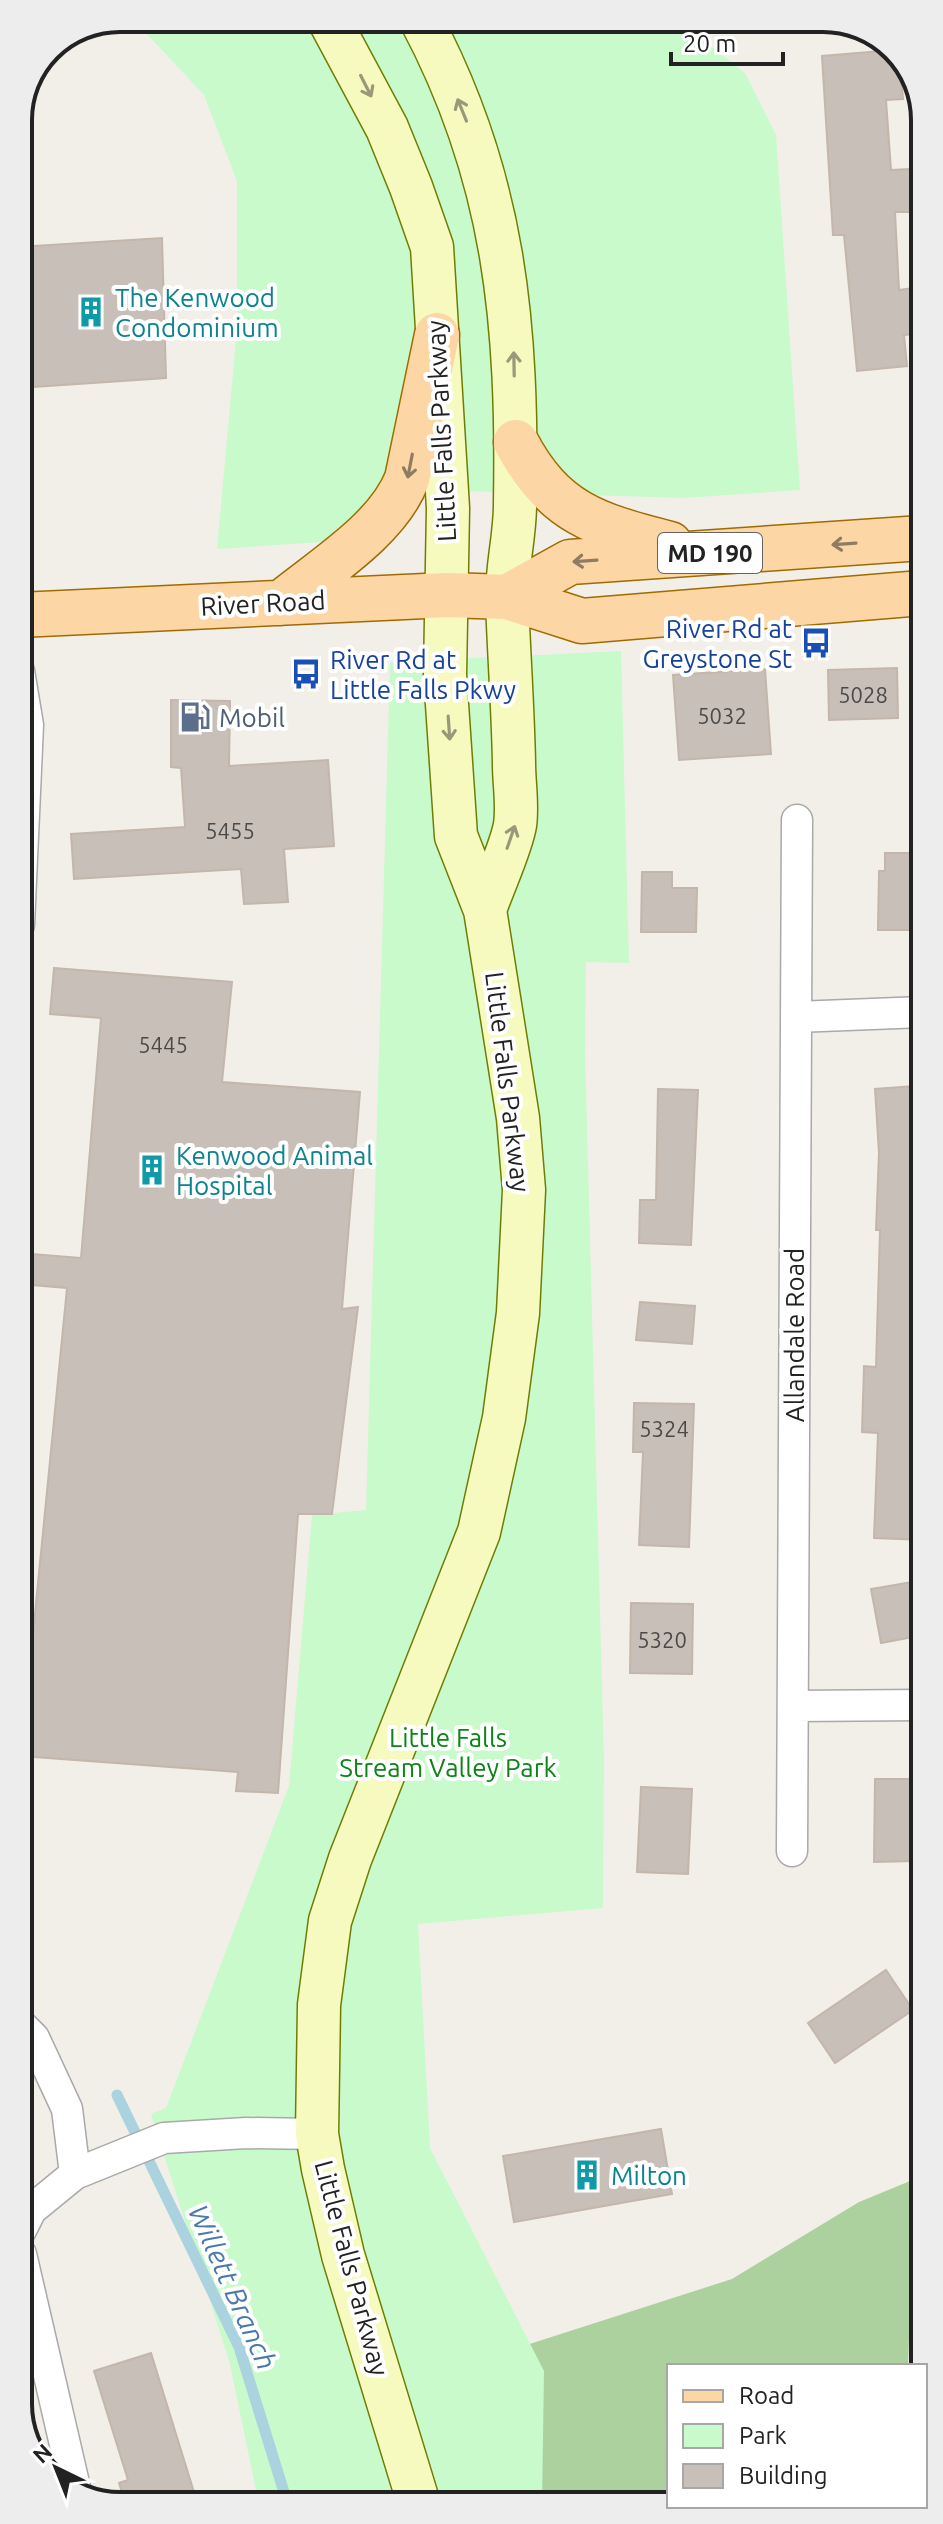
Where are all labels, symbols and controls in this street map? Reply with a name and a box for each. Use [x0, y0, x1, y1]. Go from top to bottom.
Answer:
scale bar [671, 16, 783, 66]
text: 20 m [683, 30, 736, 57]
one-way arrow [359, 74, 374, 98]
one-way arrow [454, 98, 468, 123]
place label: The Kenwood Condominium [115, 283, 279, 342]
building icon: The Kenwood Condominium [74, 295, 108, 329]
street label: Little Falls Parkway [421, 320, 461, 542]
one-way arrow [506, 351, 521, 378]
one-way arrow [401, 453, 416, 478]
road number: MD 190 [658, 533, 762, 573]
one-way arrow [831, 537, 858, 552]
one-way arrow [572, 554, 599, 569]
street label: River Road [200, 585, 326, 621]
place label: River Rd at Greystone St [642, 614, 792, 673]
bus stop icon: River Rd at Greystone St [799, 626, 833, 660]
place label: River Rd at Little Falls Pkwy [330, 645, 516, 704]
bus stop icon: River Rd at Little Falls Pkwy [289, 657, 323, 691]
house number: 5028 [838, 682, 888, 707]
fuel station icon: Mobil [178, 700, 212, 734]
place label: Mobil [219, 703, 285, 732]
house number: 5032 [697, 703, 747, 728]
one-way arrow [442, 714, 457, 741]
house number: 5455 [205, 818, 255, 843]
one-way arrow [504, 824, 519, 849]
street label: Little Falls Parkway [480, 970, 536, 1194]
house number: 5445 [138, 1032, 188, 1057]
place label: Kenwood Animal Hospital [176, 1141, 373, 1200]
building icon: Kenwood Animal Hospital [135, 1153, 169, 1187]
street label: Allandale Road [780, 1248, 809, 1422]
house number: 5324 [639, 1416, 689, 1441]
house number: 5320 [637, 1627, 687, 1652]
park label: Little Falls Stream Valley Park [339, 1723, 557, 1782]
street label: Little Falls Parkway [309, 2157, 395, 2379]
building icon: Milton [570, 2158, 604, 2192]
place label: Milton [611, 2161, 687, 2190]
water label: Willett Branch [183, 2200, 283, 2374]
legend [667, 2364, 927, 2508]
text: Road [739, 2382, 794, 2409]
text: Park [739, 2422, 787, 2449]
north arrow [16, 2428, 96, 2508]
text: N [27, 2438, 57, 2468]
text: Building [739, 2462, 827, 2489]

